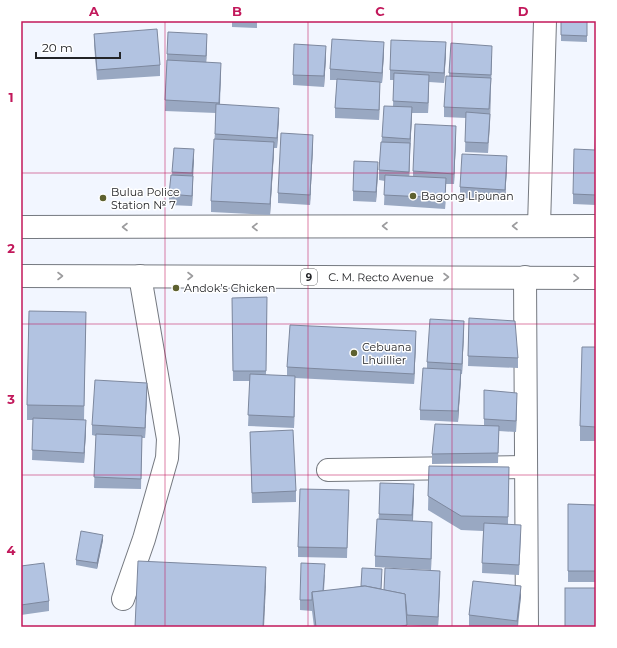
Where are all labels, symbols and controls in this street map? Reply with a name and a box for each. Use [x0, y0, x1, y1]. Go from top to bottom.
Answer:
text: A [88, 3, 100, 19]
text: B [232, 3, 242, 19]
text: C [375, 3, 385, 19]
text: D [518, 3, 529, 19]
scale bar [36, 34, 120, 60]
text: 20 m [42, 40, 73, 55]
text: 1 [8, 89, 14, 105]
place label: Bulua Police Station № 7 [111, 185, 180, 212]
place label: Bagong Lipunan [421, 189, 514, 203]
marker: Bagong Lipunan [408, 191, 418, 201]
marker: Bulua Police Station № 7 [98, 193, 108, 203]
one-way arrow [382, 222, 388, 230]
one-way arrow [512, 222, 518, 230]
one-way arrow [122, 223, 128, 231]
one-way arrow [252, 223, 258, 231]
text: 2 [7, 240, 15, 256]
road number: 9 [301, 269, 317, 285]
street label: C. M. Recto Avenue [328, 270, 434, 284]
one-way arrow [57, 272, 63, 280]
one-way arrow [187, 272, 193, 280]
one-way arrow [443, 273, 449, 281]
one-way arrow [573, 274, 579, 282]
place label: Andok’s Chicken [184, 281, 275, 295]
marker: Andok’s Chicken [171, 283, 181, 293]
place label: Cebuana Lhuillier [362, 340, 411, 367]
marker: Cebuana Lhuillier [349, 348, 359, 358]
text: 3 [6, 391, 15, 407]
text: 4 [7, 542, 16, 558]

